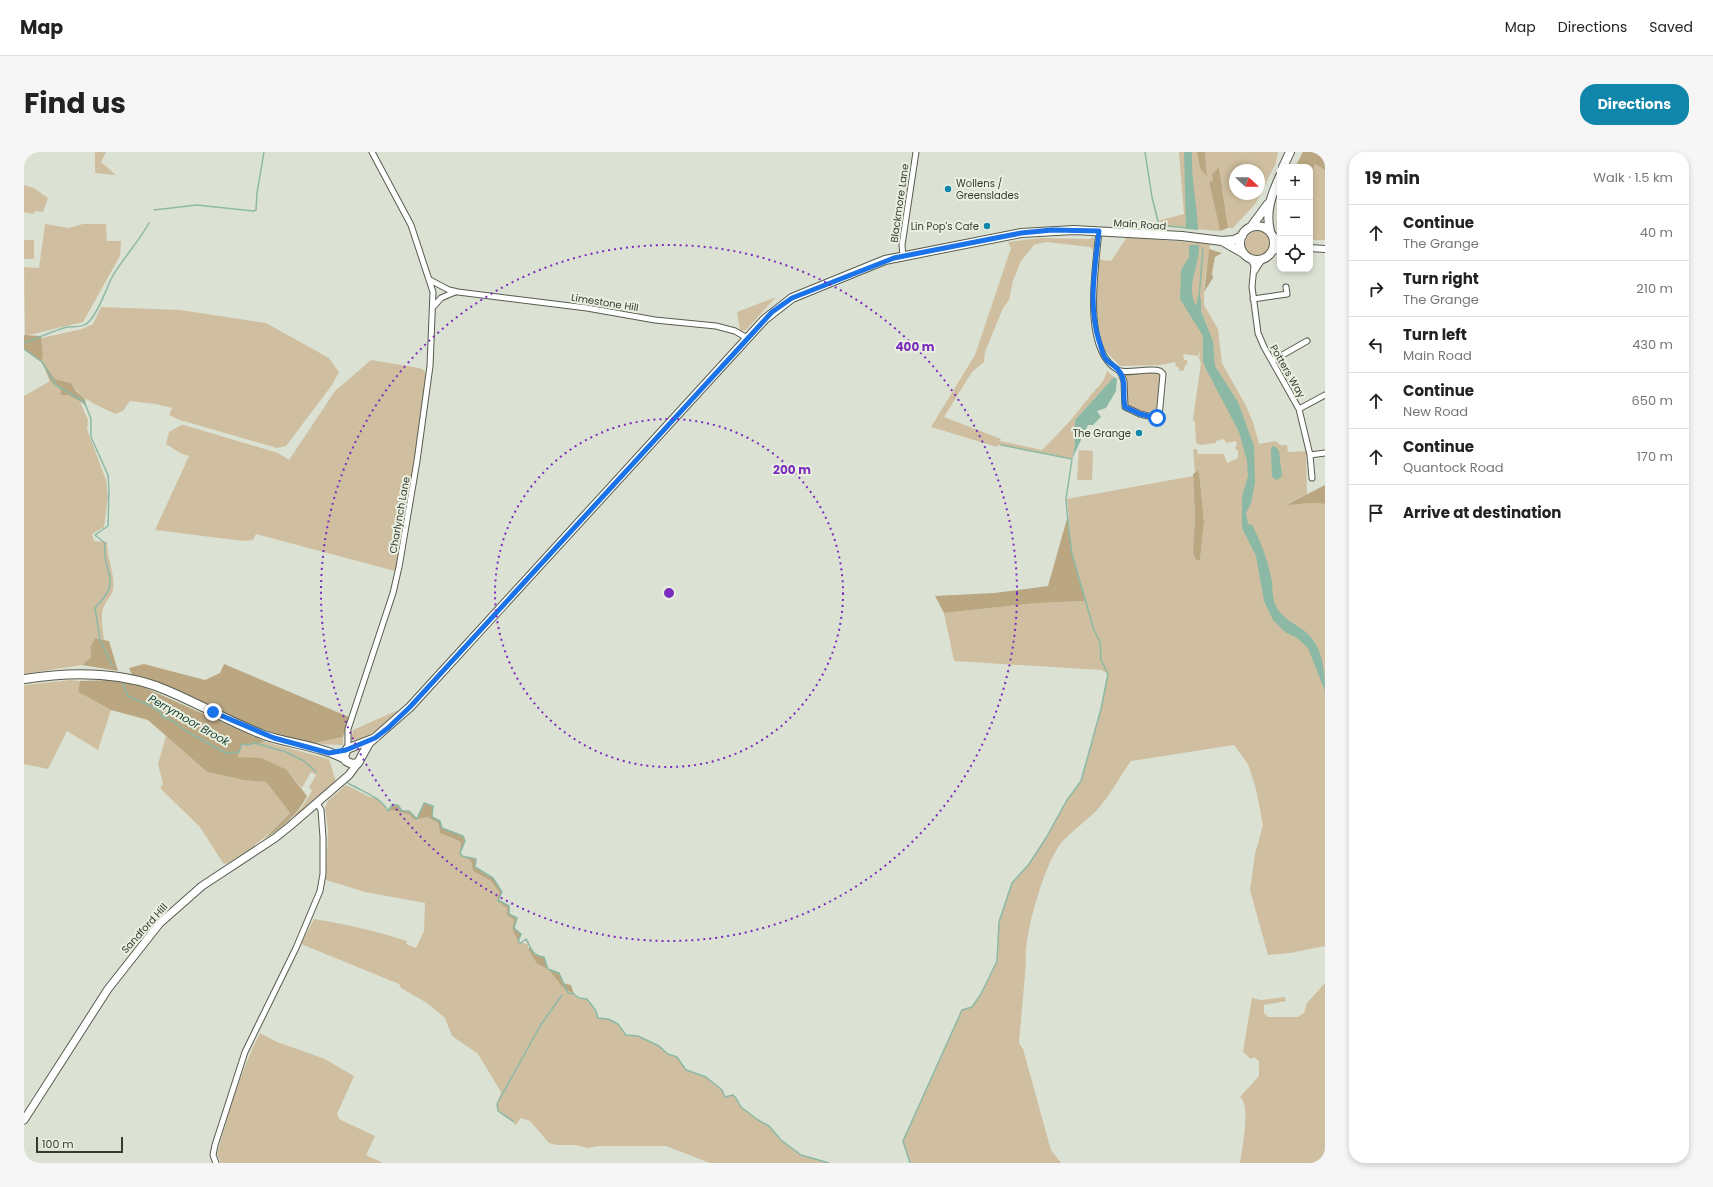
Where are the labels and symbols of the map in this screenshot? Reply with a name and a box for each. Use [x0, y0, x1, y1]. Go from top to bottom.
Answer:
street label: Blackmore Lane [887, 163, 912, 244]
north arrow [1229, 164, 1265, 200]
place label: Wollens / Greenslades [956, 176, 1019, 203]
marker: Wollens / Greenslades [943, 184, 953, 194]
street label: Main Road [1113, 215, 1167, 234]
place label: Lin Pop's Cafe [911, 219, 979, 234]
marker: Lin Pop's Cafe [982, 221, 992, 231]
street label: Limestone Hill [570, 290, 640, 315]
text: 400 m [895, 338, 935, 355]
street label: Potters Way [1266, 342, 1309, 401]
route start [1148, 409, 1166, 427]
place label: The Grange [1073, 426, 1131, 441]
marker: The Grange [1134, 428, 1144, 438]
text: 200 m [773, 461, 811, 478]
street label: Charlynch Lane [385, 475, 414, 555]
centre of rings [662, 586, 676, 600]
water label: Perrymoor Brook [146, 690, 234, 750]
route end [204, 703, 222, 721]
street label: Sandford Hill [118, 900, 171, 957]
scale bar [36, 1135, 123, 1154]

